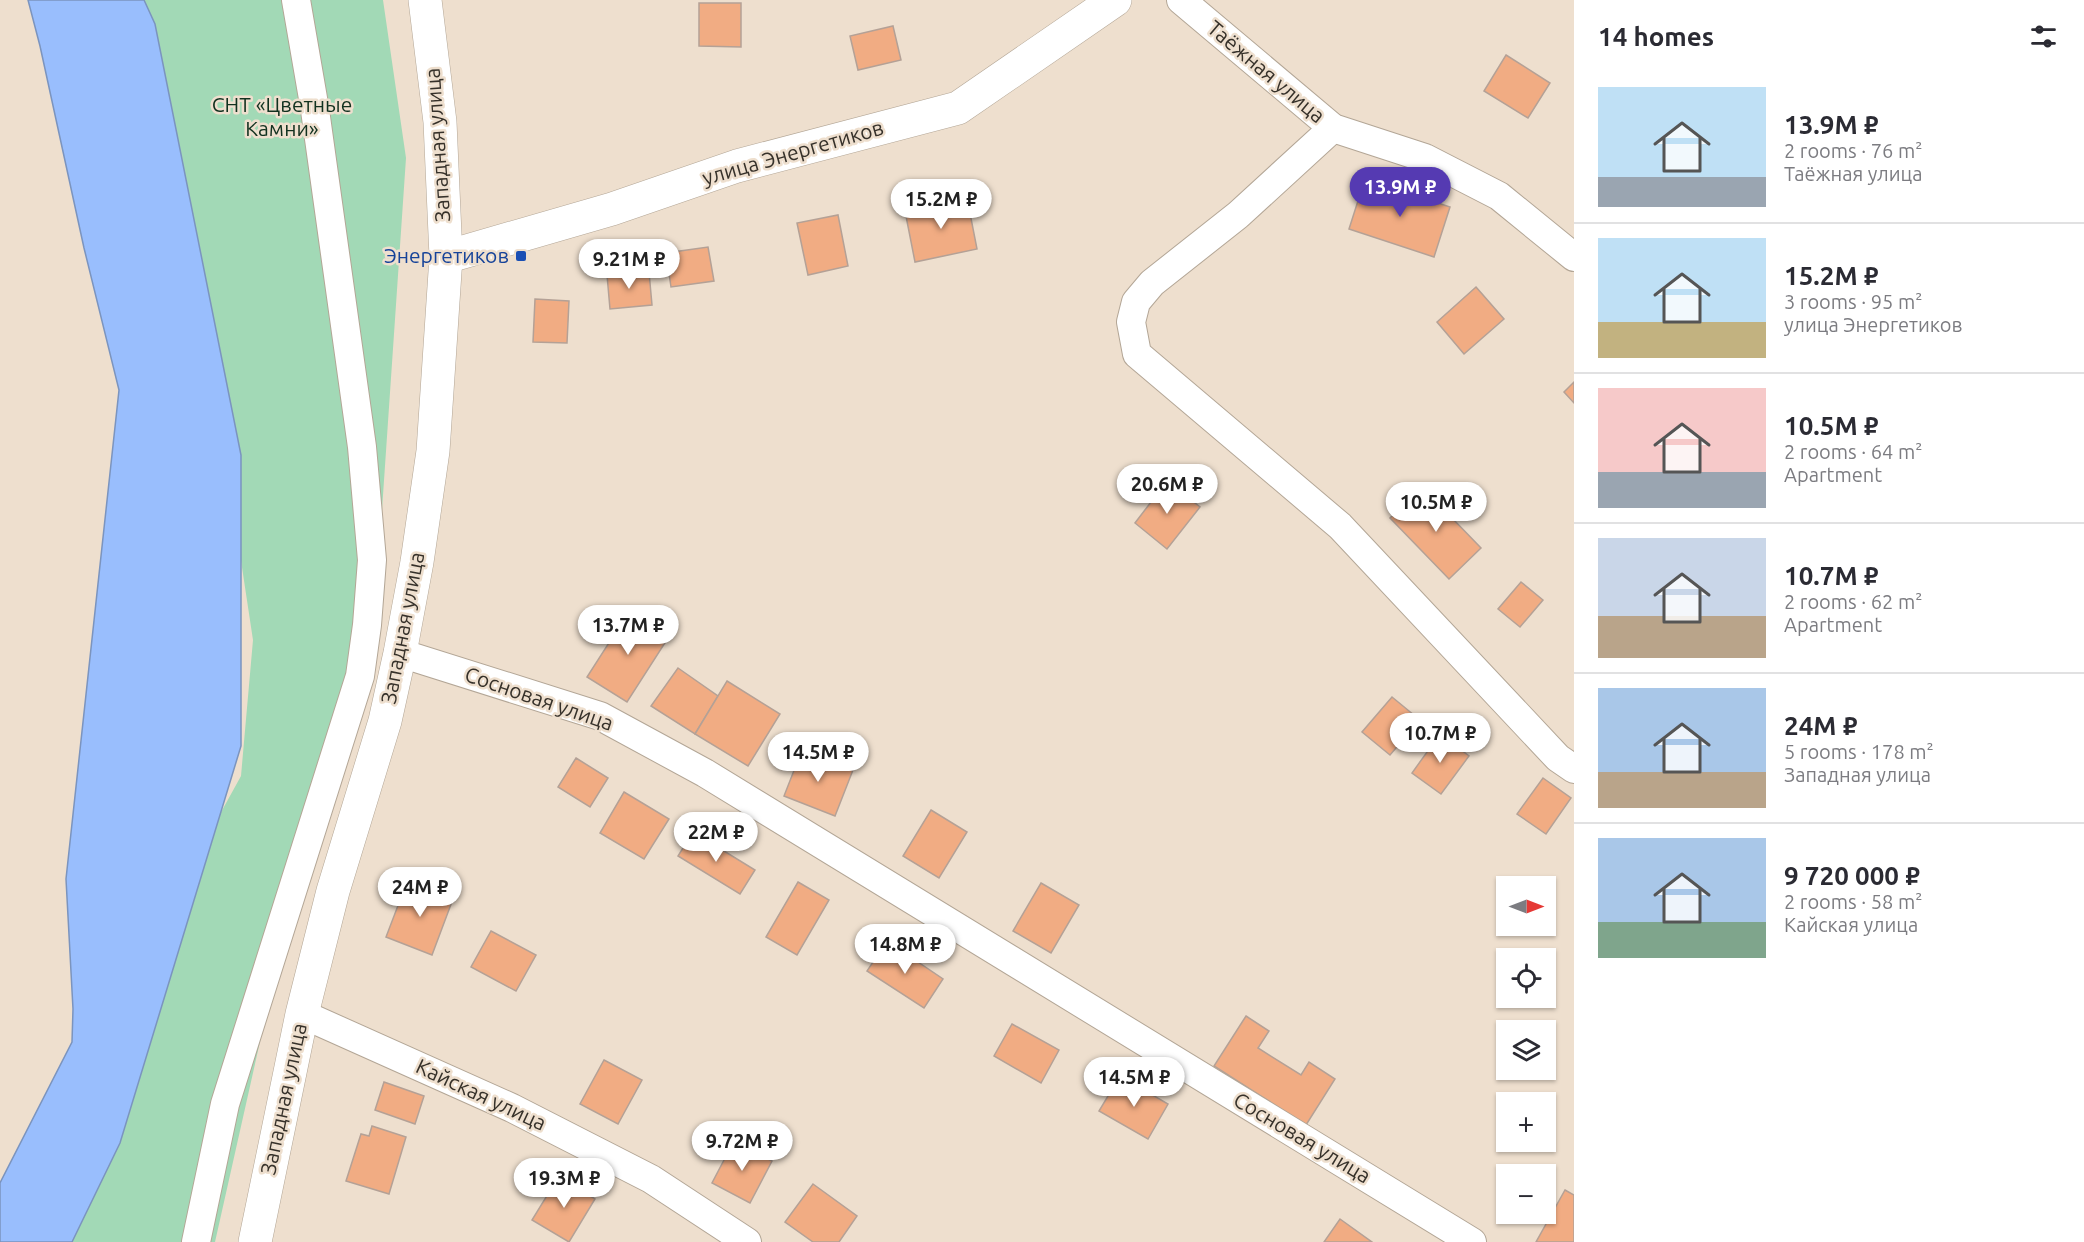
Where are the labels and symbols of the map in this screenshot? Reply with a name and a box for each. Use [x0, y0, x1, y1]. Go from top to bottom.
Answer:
street label: Таёжная улица [1203, 15, 1330, 127]
street label: Западная улица [420, 67, 454, 223]
park label: СНТ «Цветные Камни» [212, 92, 352, 140]
street label: улица Энергетиков [699, 115, 886, 189]
pin: 13.9M ₽ [1345, 167, 1455, 218]
pin: 15.2M ₽ [886, 179, 996, 230]
pin: 9.21M ₽ [574, 239, 684, 290]
place label: Энергетиков [384, 243, 509, 267]
marker: Энергетиков [514, 249, 528, 263]
pin: 20.6M ₽ [1112, 464, 1222, 515]
pin: 10.5M ₽ [1381, 482, 1491, 533]
street label: Западная улица [376, 550, 429, 706]
pin: 13.7M ₽ [573, 605, 683, 656]
street label: Сосновая улица [462, 661, 617, 735]
pin: 10.7M ₽ [1385, 713, 1495, 764]
pin: 14.5M ₽ [763, 732, 873, 783]
pin: 22M ₽ [674, 812, 758, 863]
pin: 24M ₽ [378, 867, 462, 918]
north arrow [1496, 876, 1556, 936]
pin: 14.8M ₽ [850, 924, 960, 975]
street label: Западная улица [255, 1021, 311, 1177]
street label: Кайская улица [412, 1053, 550, 1135]
pin: 14.5M ₽ [1079, 1057, 1189, 1108]
street label: Сосновая улица [1230, 1087, 1375, 1187]
pin: 9.72M ₽ [687, 1121, 797, 1172]
pin: 19.3M ₽ [509, 1158, 619, 1209]

